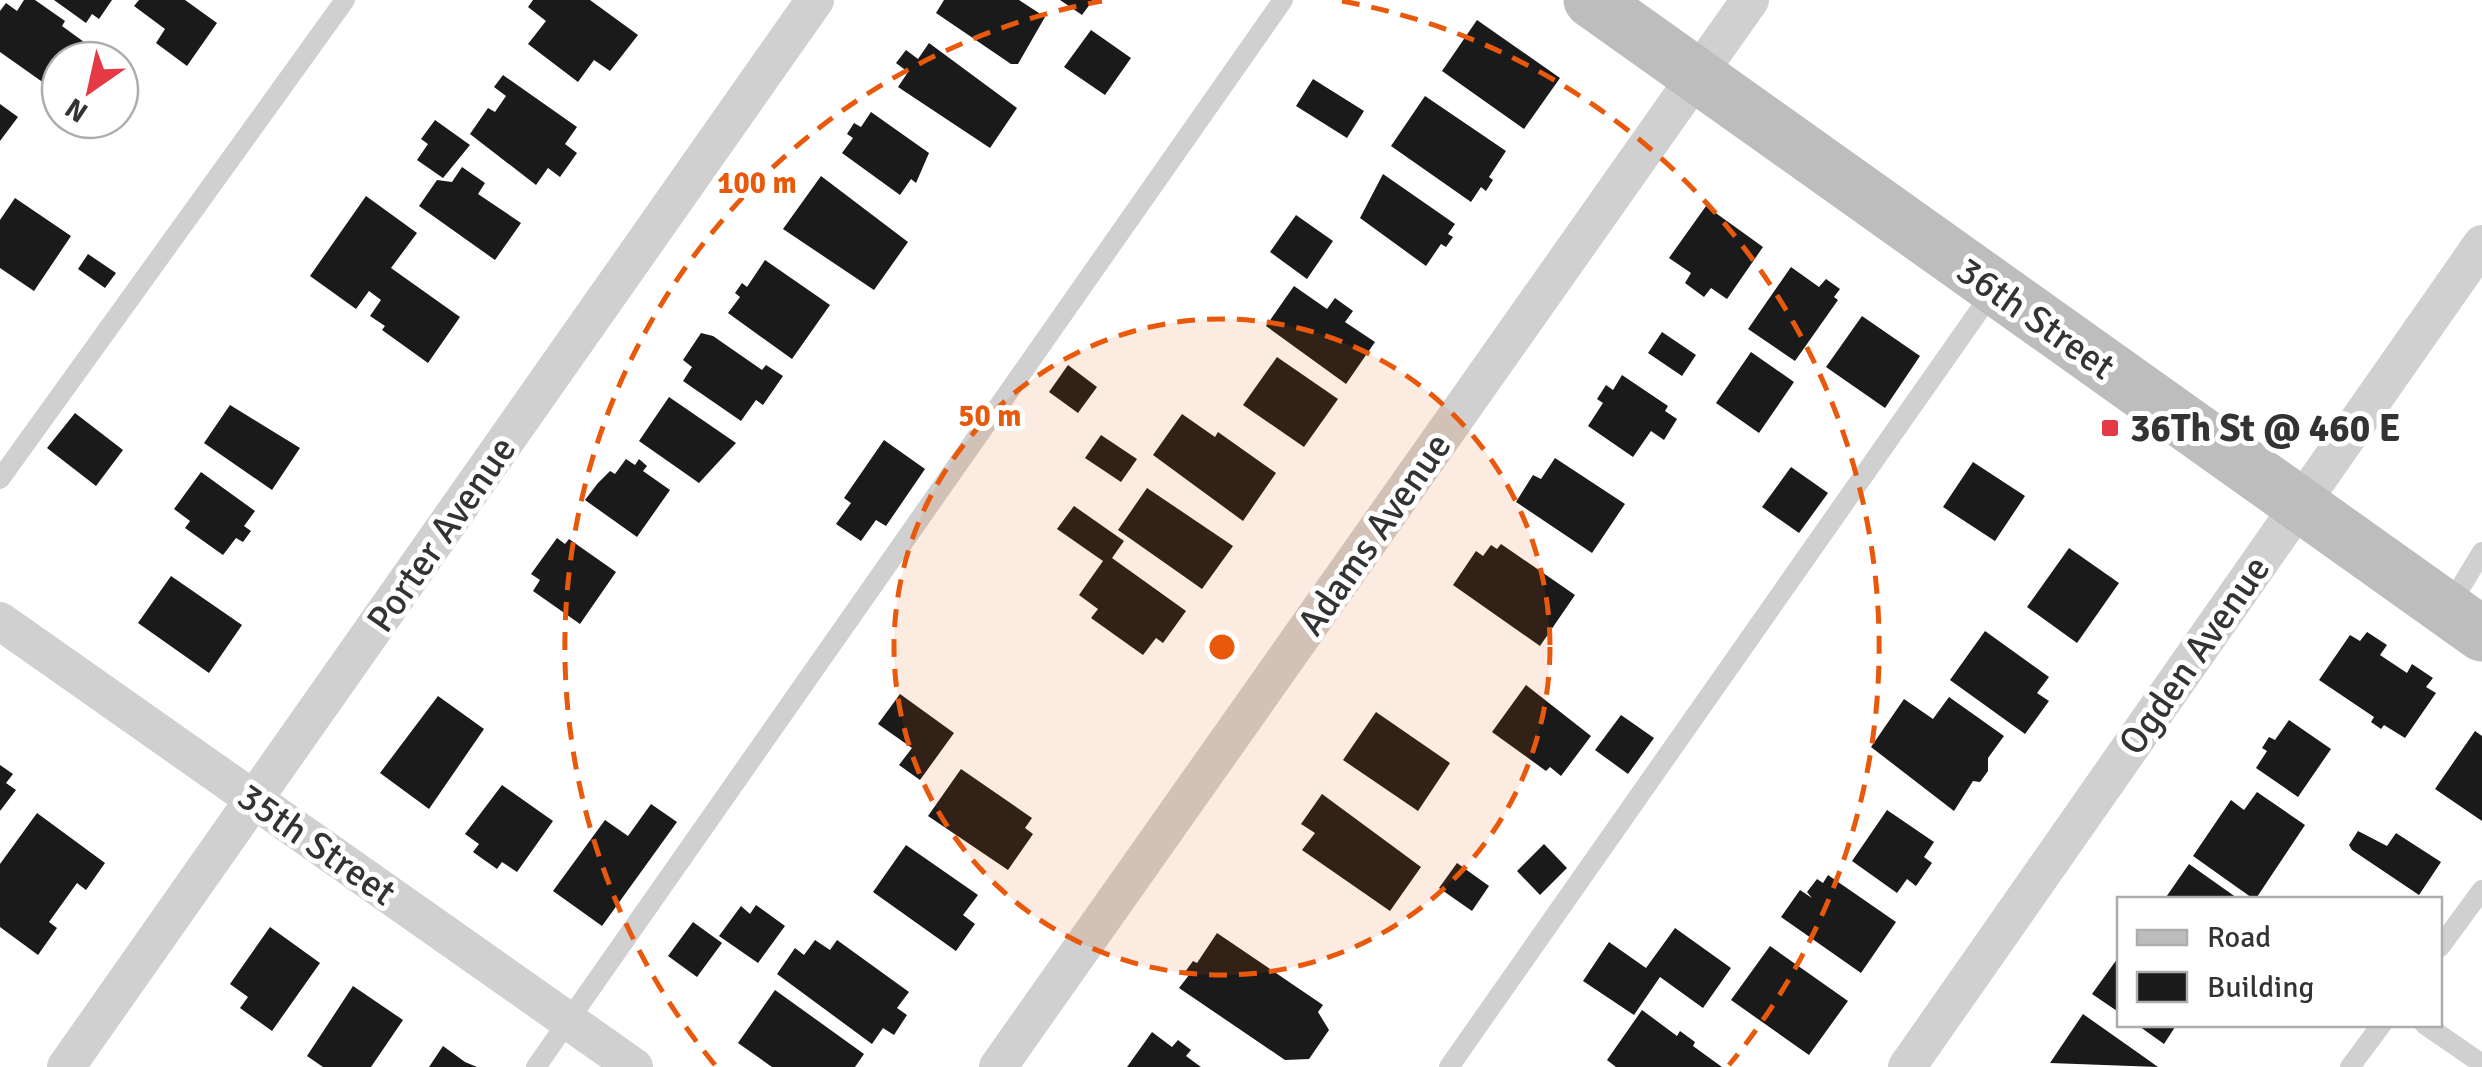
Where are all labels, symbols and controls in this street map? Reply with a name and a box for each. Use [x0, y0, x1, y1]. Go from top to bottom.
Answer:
north arrow [40, 40, 140, 140]
text: N [59, 90, 94, 129]
text: 100 m [717, 165, 797, 202]
street label: 36th Street [1948, 247, 2124, 390]
text: 50 m [958, 398, 1022, 435]
place label: 36Th St @ 460 E [2130, 405, 2400, 452]
marker: 36Th St @ 460 E [2099, 417, 2121, 439]
street label: Adams Avenue [1287, 424, 1461, 645]
street label: Porter Avenue [357, 427, 526, 641]
street label: Ogden Avenue [2109, 547, 2280, 764]
centre of rings [1204, 629, 1240, 665]
street label: 35th Street [229, 773, 405, 916]
legend [2117, 897, 2442, 1027]
text: Road [2207, 919, 2271, 956]
text: Building [2207, 969, 2314, 1006]

